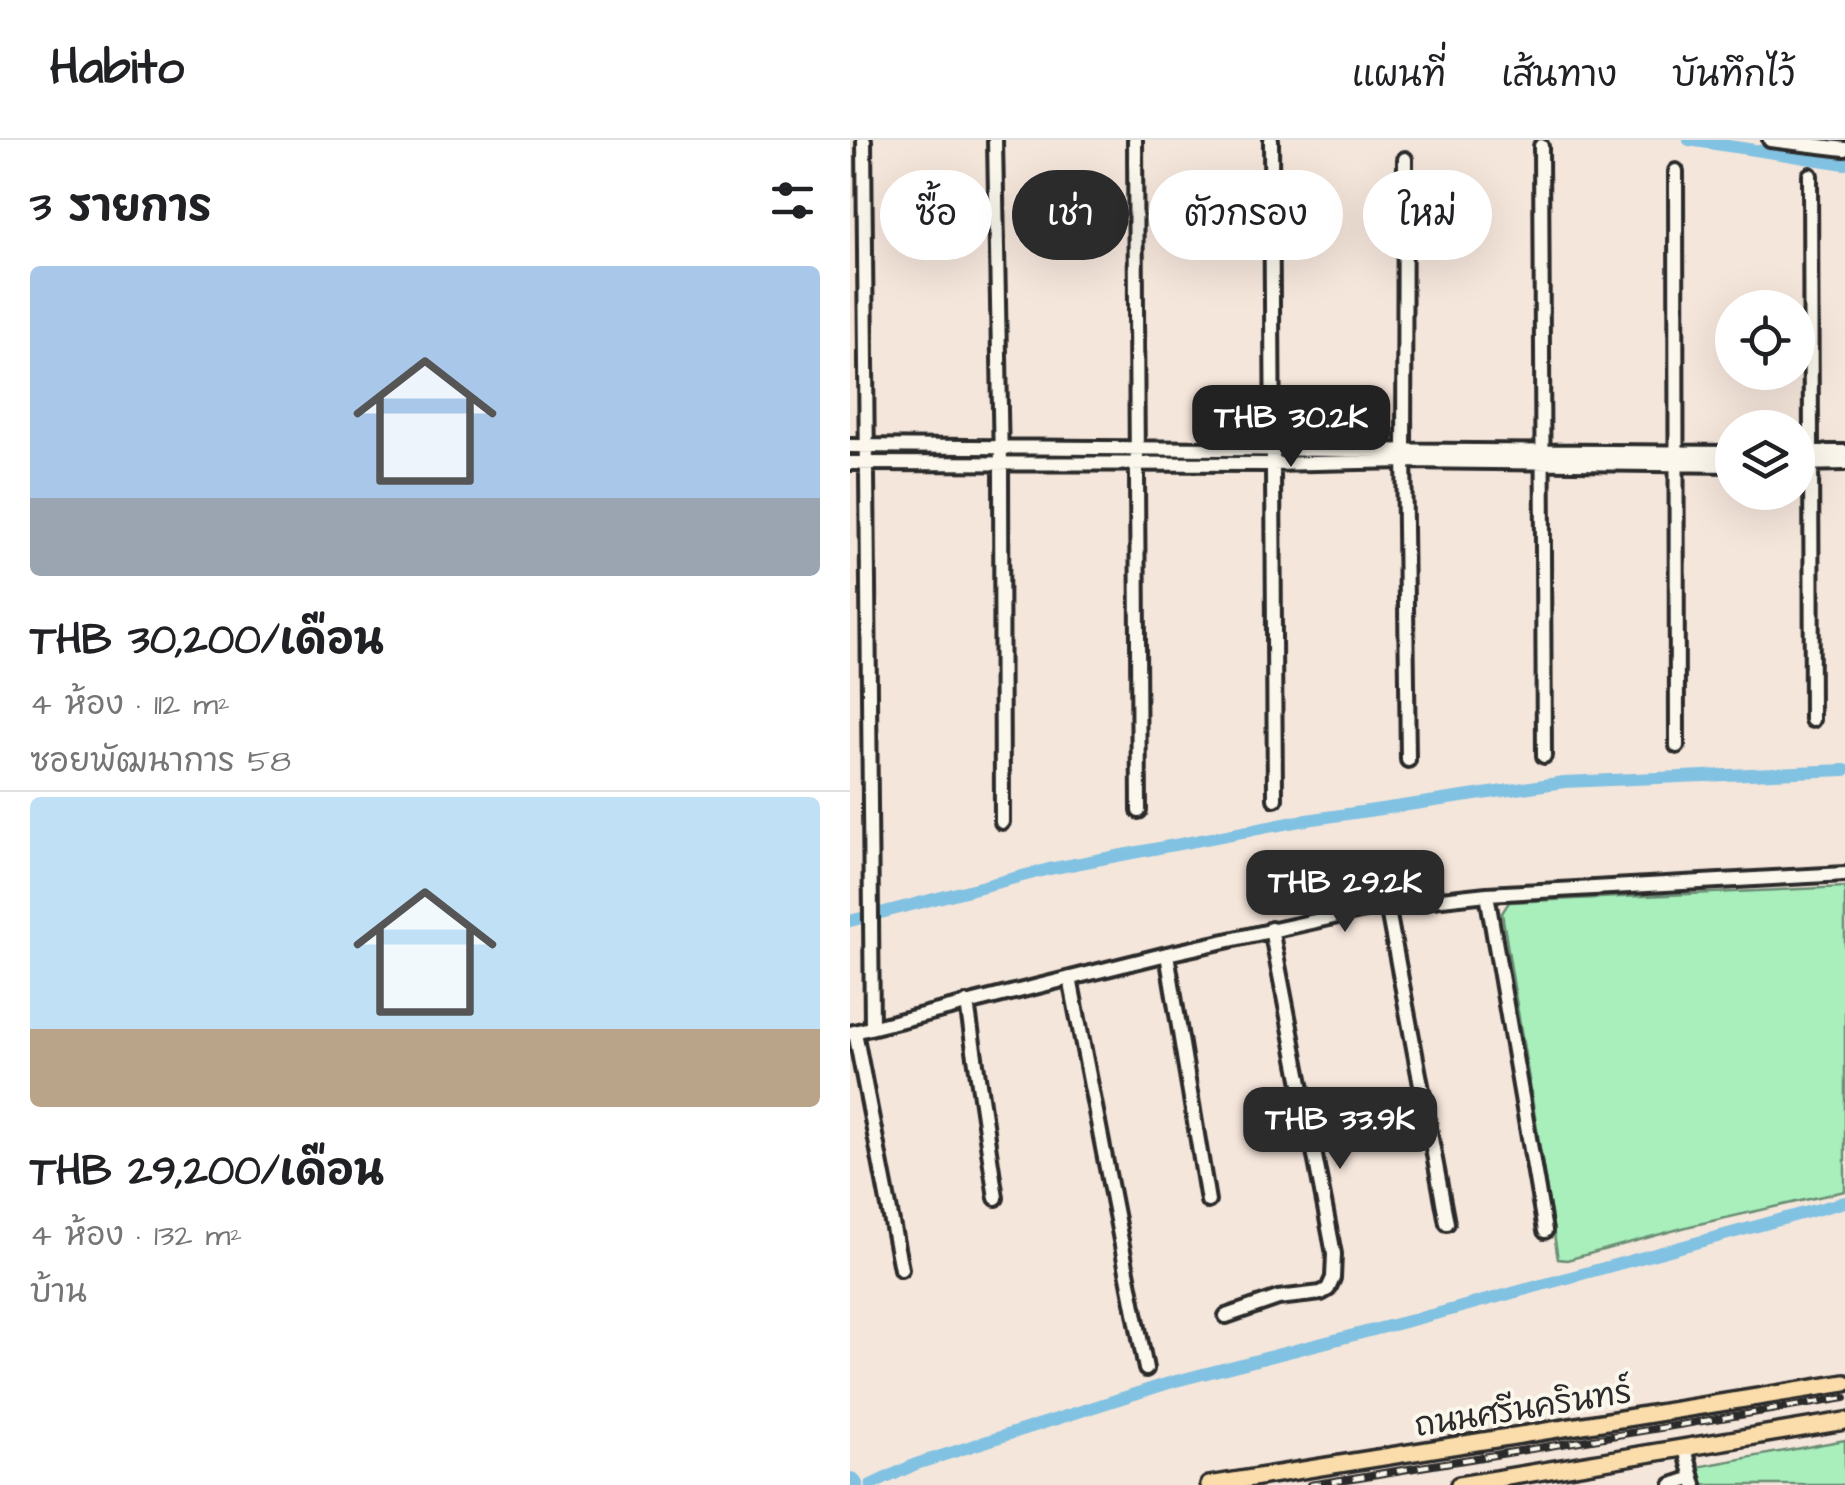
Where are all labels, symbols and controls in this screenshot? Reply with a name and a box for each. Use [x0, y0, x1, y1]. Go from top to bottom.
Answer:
text: Habito [50, 36, 184, 102]
text: แผนที่ [1352, 51, 1446, 100]
text: เส้นทาง [1501, 51, 1617, 100]
text: บันทึกไว้ [1672, 51, 1795, 100]
chip: ซื้อ [880, 170, 992, 260]
chip: เช่า [1012, 170, 1129, 260]
chip: ตัวกรอง [1149, 170, 1343, 260]
chip: ใหม่ [1363, 170, 1492, 260]
icon: filters [765, 173, 820, 228]
text: 3 รายการ [30, 179, 212, 237]
map controls [1715, 290, 1815, 510]
button: locate [1715, 290, 1815, 390]
icon: home [335, 331, 515, 511]
pin: THB 30.2K [1177, 385, 1405, 470]
text: THB 30.2K [1214, 395, 1368, 440]
button: layers [1715, 410, 1815, 510]
text: THB 30,200/เดือน [30, 612, 384, 670]
text: 4 ห้อง · 112 m² [30, 682, 230, 727]
text: ซอยพัฒนาการ 58 [30, 739, 291, 784]
pin: THB 29.2K [1231, 850, 1459, 935]
text: THB 29.2K [1268, 860, 1422, 905]
icon: home [335, 862, 515, 1042]
pin: THB 33.9K [1226, 1087, 1454, 1172]
text: THB 33.9K [1265, 1097, 1415, 1142]
text: THB 29,200/เดือน [30, 1143, 384, 1201]
text: 4 ห้อง · 132 m² [30, 1213, 242, 1258]
text: บ้าน [30, 1270, 87, 1315]
street label: ถนนศรีนครินทร์ [1411, 1370, 1635, 1449]

